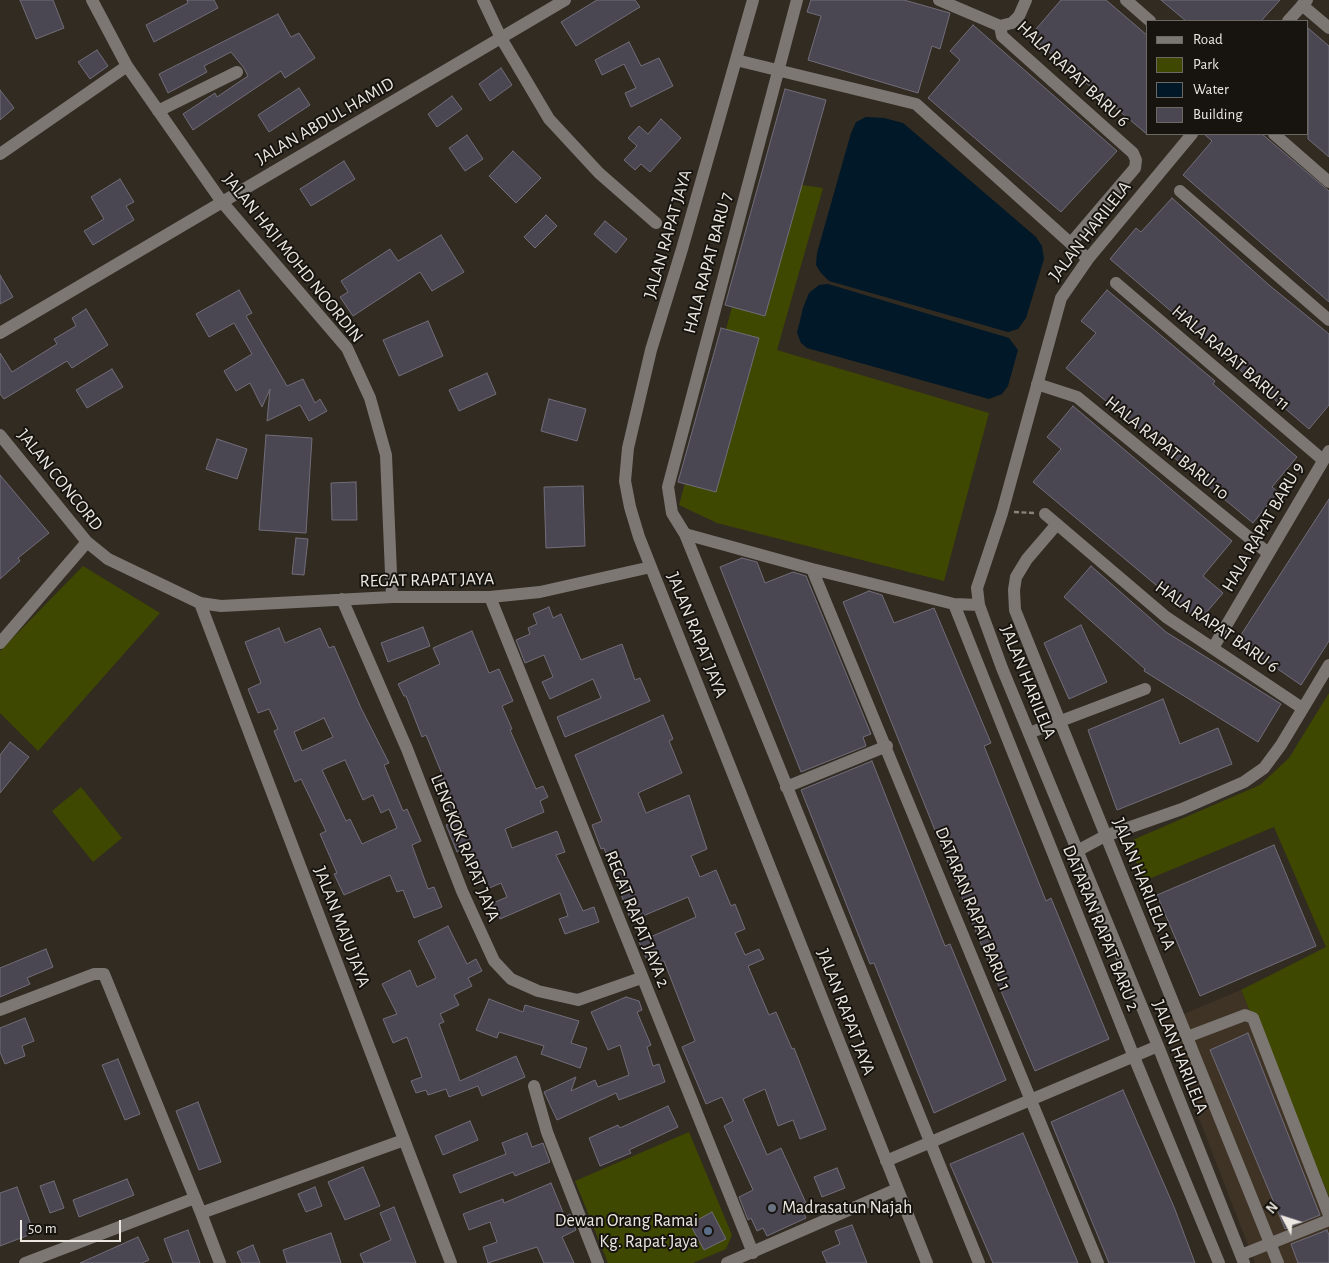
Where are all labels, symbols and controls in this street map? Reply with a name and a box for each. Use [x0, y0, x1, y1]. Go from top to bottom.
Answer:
street label: HALA RAPAT BARU 6 [1012, 16, 1134, 132]
legend [1146, 20, 1309, 135]
text: Road [1193, 32, 1223, 47]
text: Park [1193, 57, 1219, 72]
street label: JALAN ABDUL HAMID [252, 73, 398, 169]
text: Water [1193, 82, 1229, 97]
text: Building [1193, 107, 1243, 122]
street label: JALAN RAPAT JAYA [639, 167, 697, 301]
street label: JALAN HAJI MOHD NOORDIN [218, 169, 368, 347]
street label: JALAN HARILELA [1044, 177, 1136, 285]
street label: HALA RAPAT BARU 7 [679, 190, 737, 336]
street label: HALA RAPAT BARU 11 [1167, 301, 1295, 415]
street label: HALA RAPAT BARU 10 [1101, 391, 1233, 505]
street label: JALAN CONCORD [12, 425, 108, 535]
street label: HALA RAPAT BARU 9 [1217, 458, 1309, 596]
street label: REGAT RAPAT JAYA [360, 568, 494, 592]
street label: JALAN RAPAT JAYA [662, 569, 732, 701]
street label: HALA RAPAT BARU 6 [1151, 576, 1283, 678]
street label: JALAN HARILELA [995, 622, 1061, 742]
street label: LENGKOK RAPAT JAYA [426, 771, 504, 925]
street label: JALAN HARILELA 1A [1108, 815, 1180, 953]
street label: DATARAN RAPAT BARU 1 [930, 824, 1016, 994]
street label: DATARAN RAPAT BARU 2 [1058, 842, 1144, 1014]
street label: REGAT RAPAT JAYA 2 [600, 847, 674, 991]
street label: JALAN MAJU JAYA [309, 864, 375, 990]
street label: JALAN RAPAT JAYA [812, 946, 880, 1078]
street label: JALAN HARILELA [1147, 997, 1213, 1117]
north arrow [1259, 1193, 1309, 1243]
place label: Madrasatun Najah [782, 1197, 912, 1219]
text: N [1264, 1200, 1281, 1217]
marker: Madrasatun Najah [766, 1202, 778, 1214]
scale bar [22, 1210, 124, 1242]
place label: Dewan Orang Ramai Kg. Rapat Jaya [555, 1210, 698, 1252]
text: 50 m [28, 1221, 57, 1236]
marker: Dewan Orang Ramai Kg. Rapat Jaya [702, 1225, 714, 1237]

